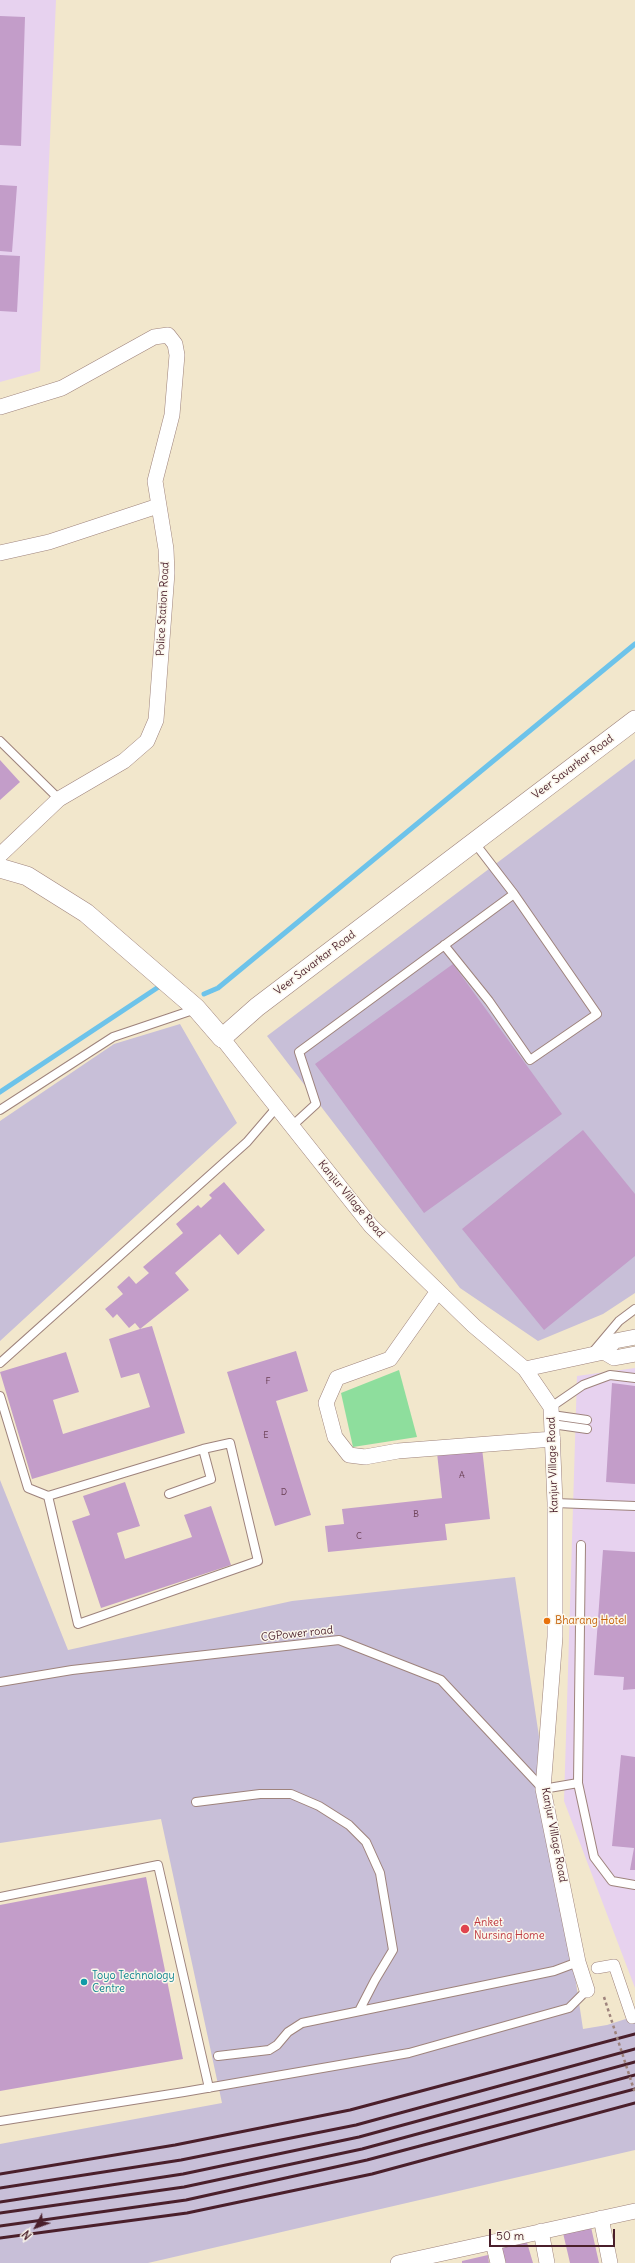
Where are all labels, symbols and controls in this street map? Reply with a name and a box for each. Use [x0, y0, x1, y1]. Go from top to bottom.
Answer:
street label: Police Station Road [154, 561, 172, 657]
street label: Veer Savarkar Road [530, 732, 616, 802]
street label: Veer Savarkar Road [272, 928, 358, 998]
street label: Kanjur Village Road [315, 1158, 387, 1240]
house number: F [265, 1376, 271, 1386]
street label: Kanjur Village Road [545, 1417, 561, 1513]
house number: E [263, 1430, 269, 1440]
house number: A [459, 1470, 465, 1480]
house number: D [281, 1487, 287, 1497]
house number: B [413, 1509, 419, 1519]
house number: C [356, 1531, 362, 1541]
place label: Bharang Hotel [555, 1614, 627, 1628]
marker: Bharang Hotel [542, 1616, 552, 1626]
street label: CGPower road [260, 1624, 334, 1644]
street label: Kanjur Village Road [538, 1786, 570, 1884]
place label: Anket Nursing Home [474, 1916, 545, 1942]
marker: Anket Nursing Home [459, 1923, 471, 1935]
place label: Toyo Technology Centre [92, 1969, 175, 1995]
marker: Toyo Technology Centre [79, 1977, 89, 1987]
north arrow [16, 2207, 56, 2247]
scale bar [491, 2221, 617, 2247]
text: N [19, 2227, 35, 2242]
text: 50 m [496, 2228, 524, 2243]

